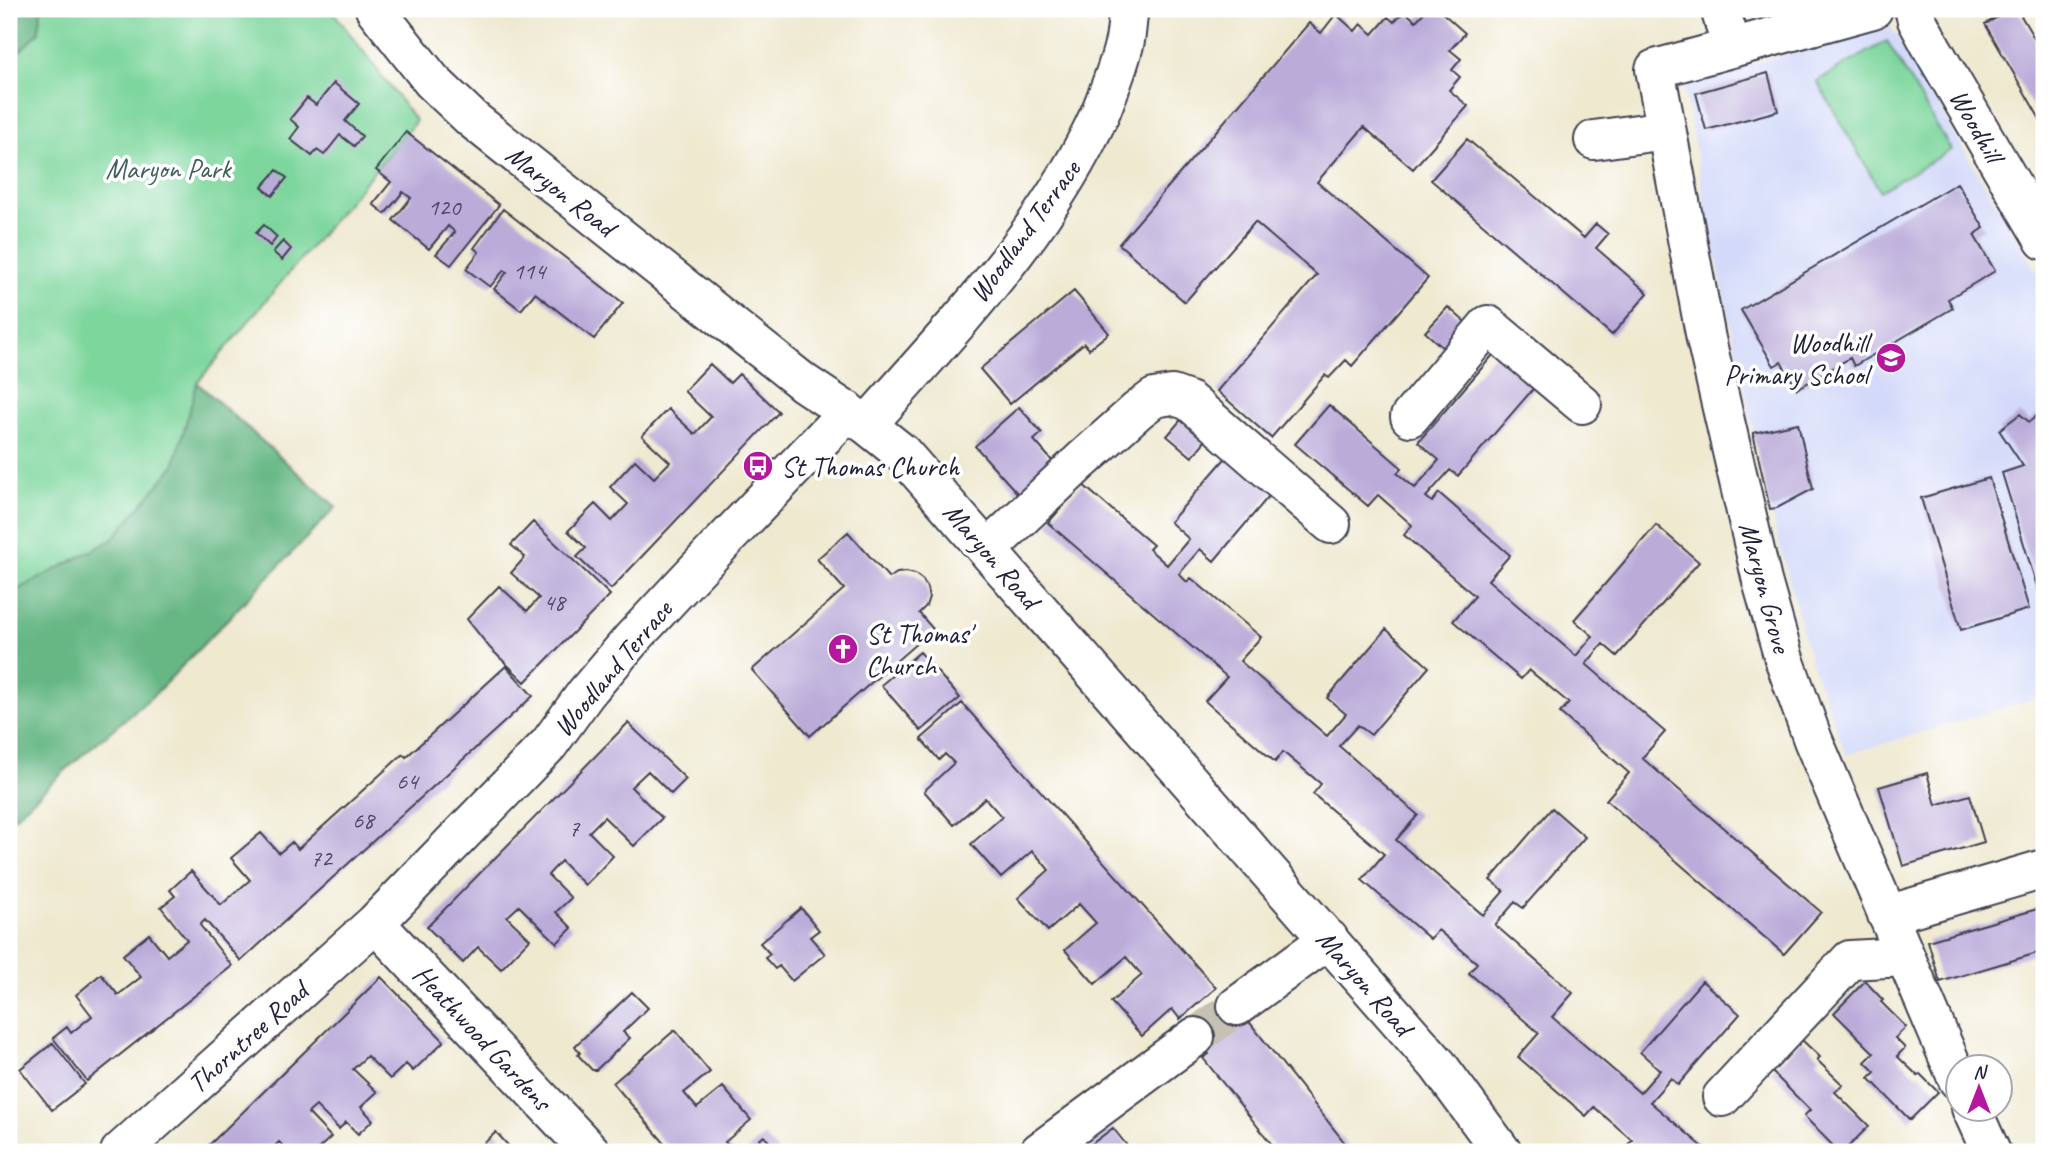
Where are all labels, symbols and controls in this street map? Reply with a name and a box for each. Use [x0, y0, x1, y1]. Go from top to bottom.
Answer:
street label: Woodhill [1942, 83, 2014, 172]
street label: Maryon Road [499, 137, 626, 246]
park label: Maryon Park [106, 151, 232, 186]
street label: Woodland Terrace [961, 152, 1089, 309]
house number: 120 [428, 192, 462, 222]
house number: 114 [513, 256, 547, 286]
place label: Woodhill Primary School [1724, 325, 1873, 392]
school or university icon: Woodhill Primary School [1874, 341, 1908, 375]
bus stop icon: St Thomas Church [741, 449, 775, 483]
place label: St Thomas Church [781, 449, 960, 484]
street label: Maryon Road [936, 495, 1050, 619]
street label: Maryon Grove [1731, 518, 1800, 658]
house number: 48 [543, 587, 567, 617]
street label: Woodland Terrace [545, 592, 681, 744]
place label: St Thomas' Church [866, 616, 977, 683]
church icon: St Thomas' Church [826, 632, 860, 666]
house number: 64 [396, 766, 420, 796]
house number: 68 [352, 805, 376, 835]
house number: 7 [569, 813, 581, 843]
house number: 72 [310, 843, 334, 873]
street label: Maryon Road [1309, 922, 1423, 1046]
street label: Heathwood Gardens [406, 957, 561, 1120]
street label: Thorntree Road [180, 971, 318, 1101]
north arrow [1944, 1052, 2014, 1122]
text: N [1973, 1060, 1988, 1084]

